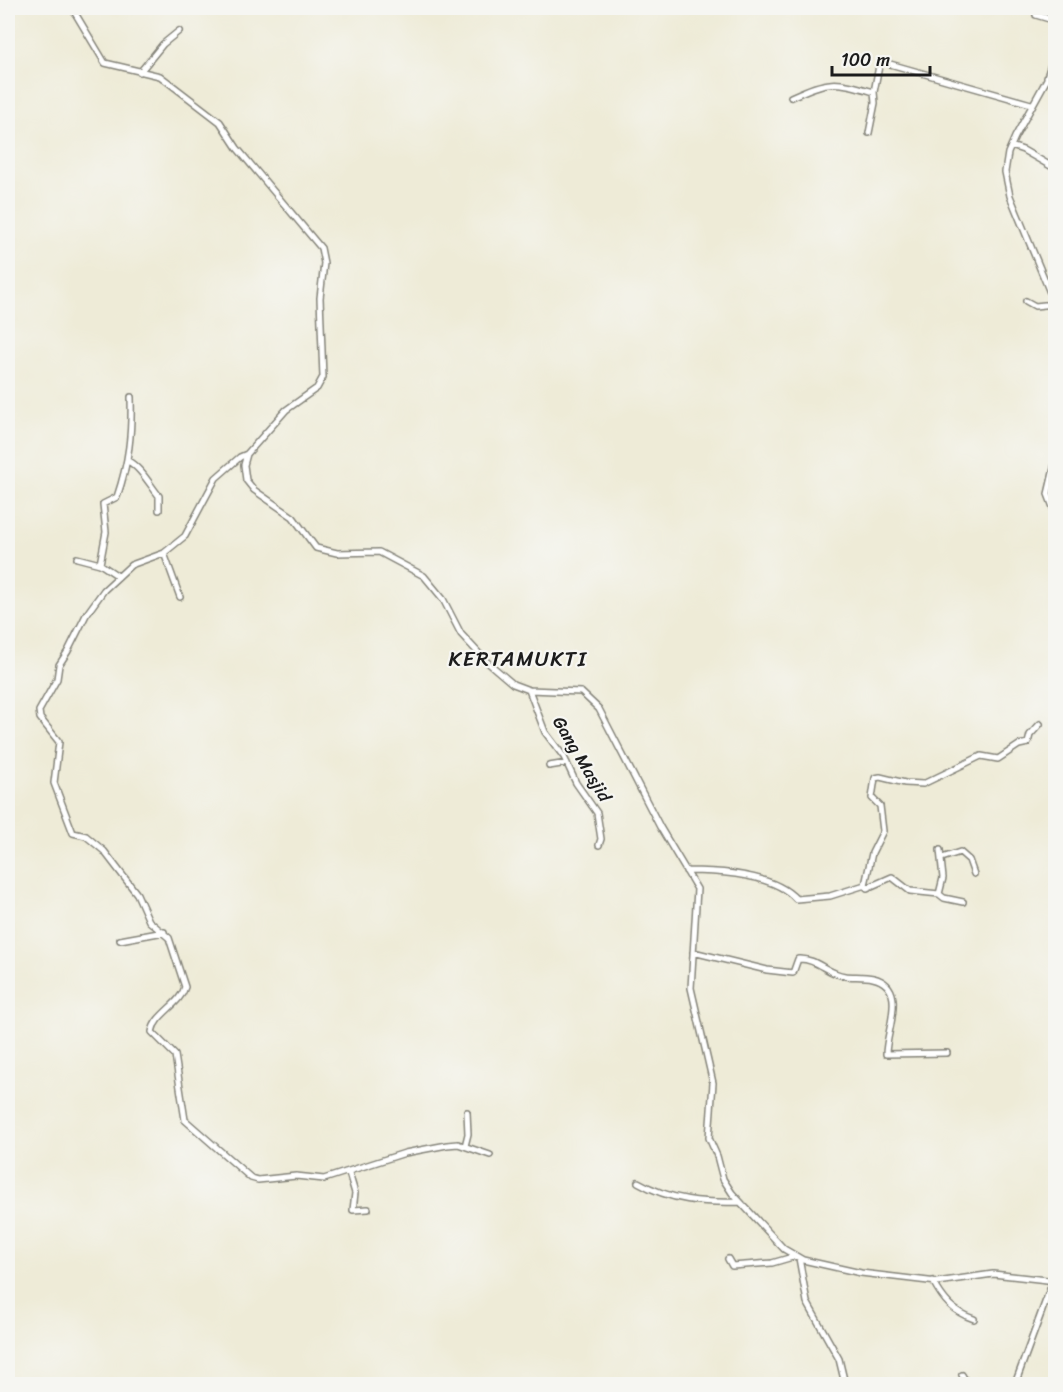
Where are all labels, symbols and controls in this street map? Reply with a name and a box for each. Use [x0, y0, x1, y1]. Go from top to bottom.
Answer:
scale bar [832, 39, 930, 77]
text: 100 m [841, 44, 890, 76]
district label: KERTAMUKTI [449, 640, 588, 678]
street label: Gang Masjid [544, 710, 621, 810]

